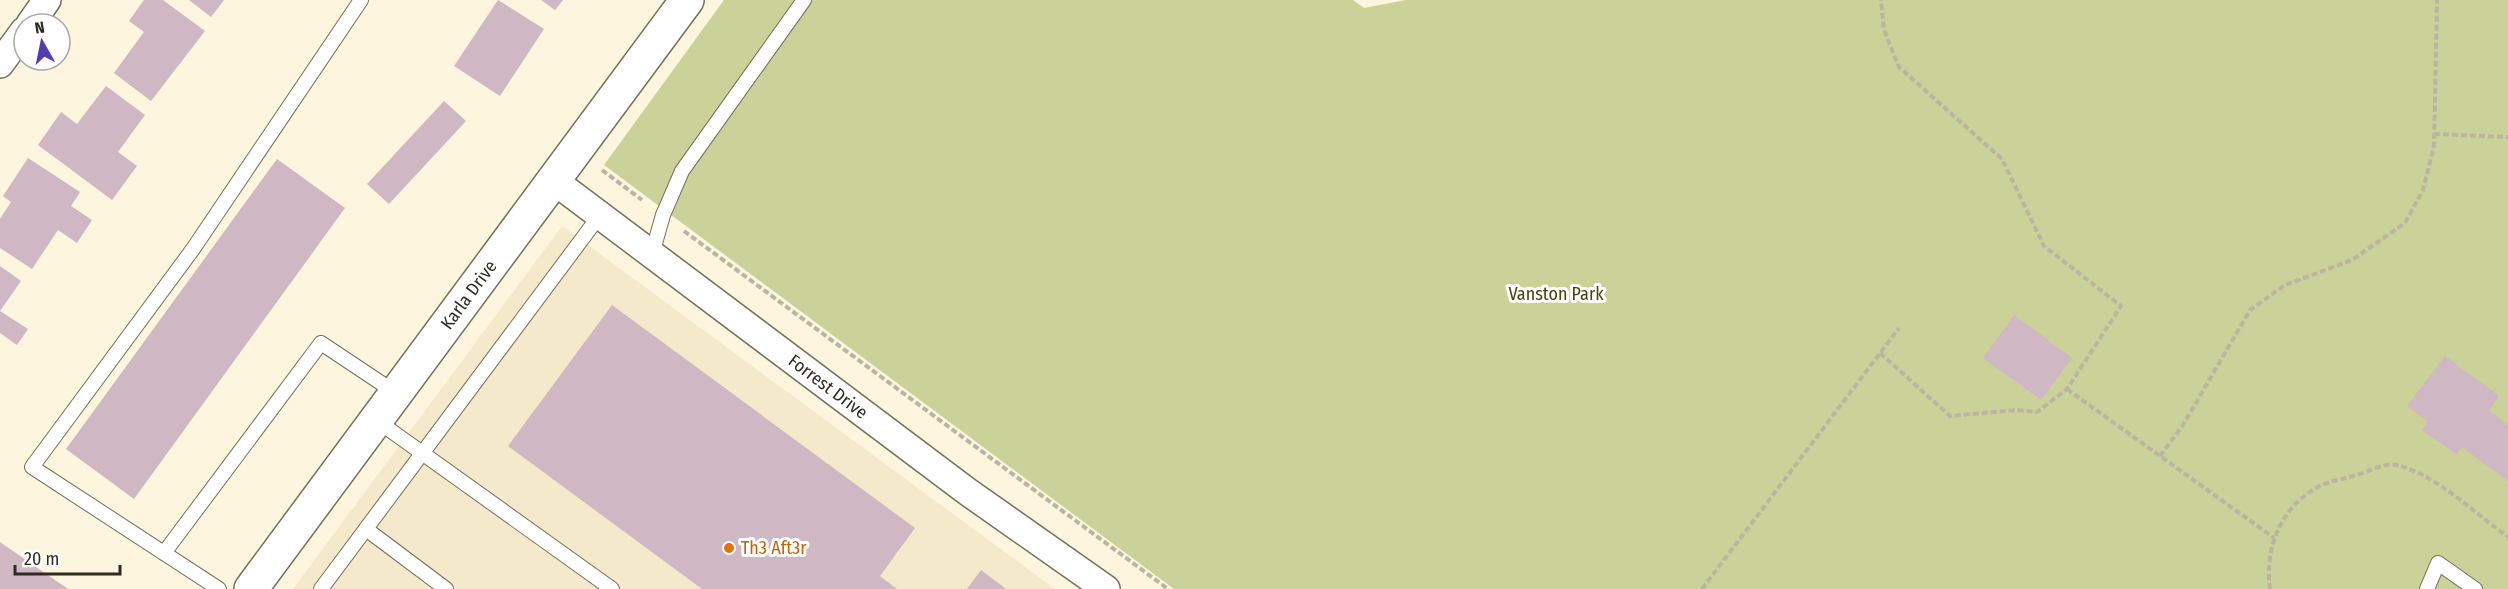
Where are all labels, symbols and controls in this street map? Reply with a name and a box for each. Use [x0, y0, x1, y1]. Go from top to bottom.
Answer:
north arrow [12, 12, 72, 72]
text: N [34, 18, 46, 38]
street label: Karla Drive [436, 256, 502, 334]
park label: Vanston Park [1508, 283, 1604, 305]
street label: Forrest Drive [784, 350, 872, 424]
place label: Th3 Aft3r [741, 537, 807, 559]
scale bar [15, 538, 120, 576]
marker: Th3 Aft3r [722, 541, 736, 555]
text: 20 m [24, 548, 59, 570]

